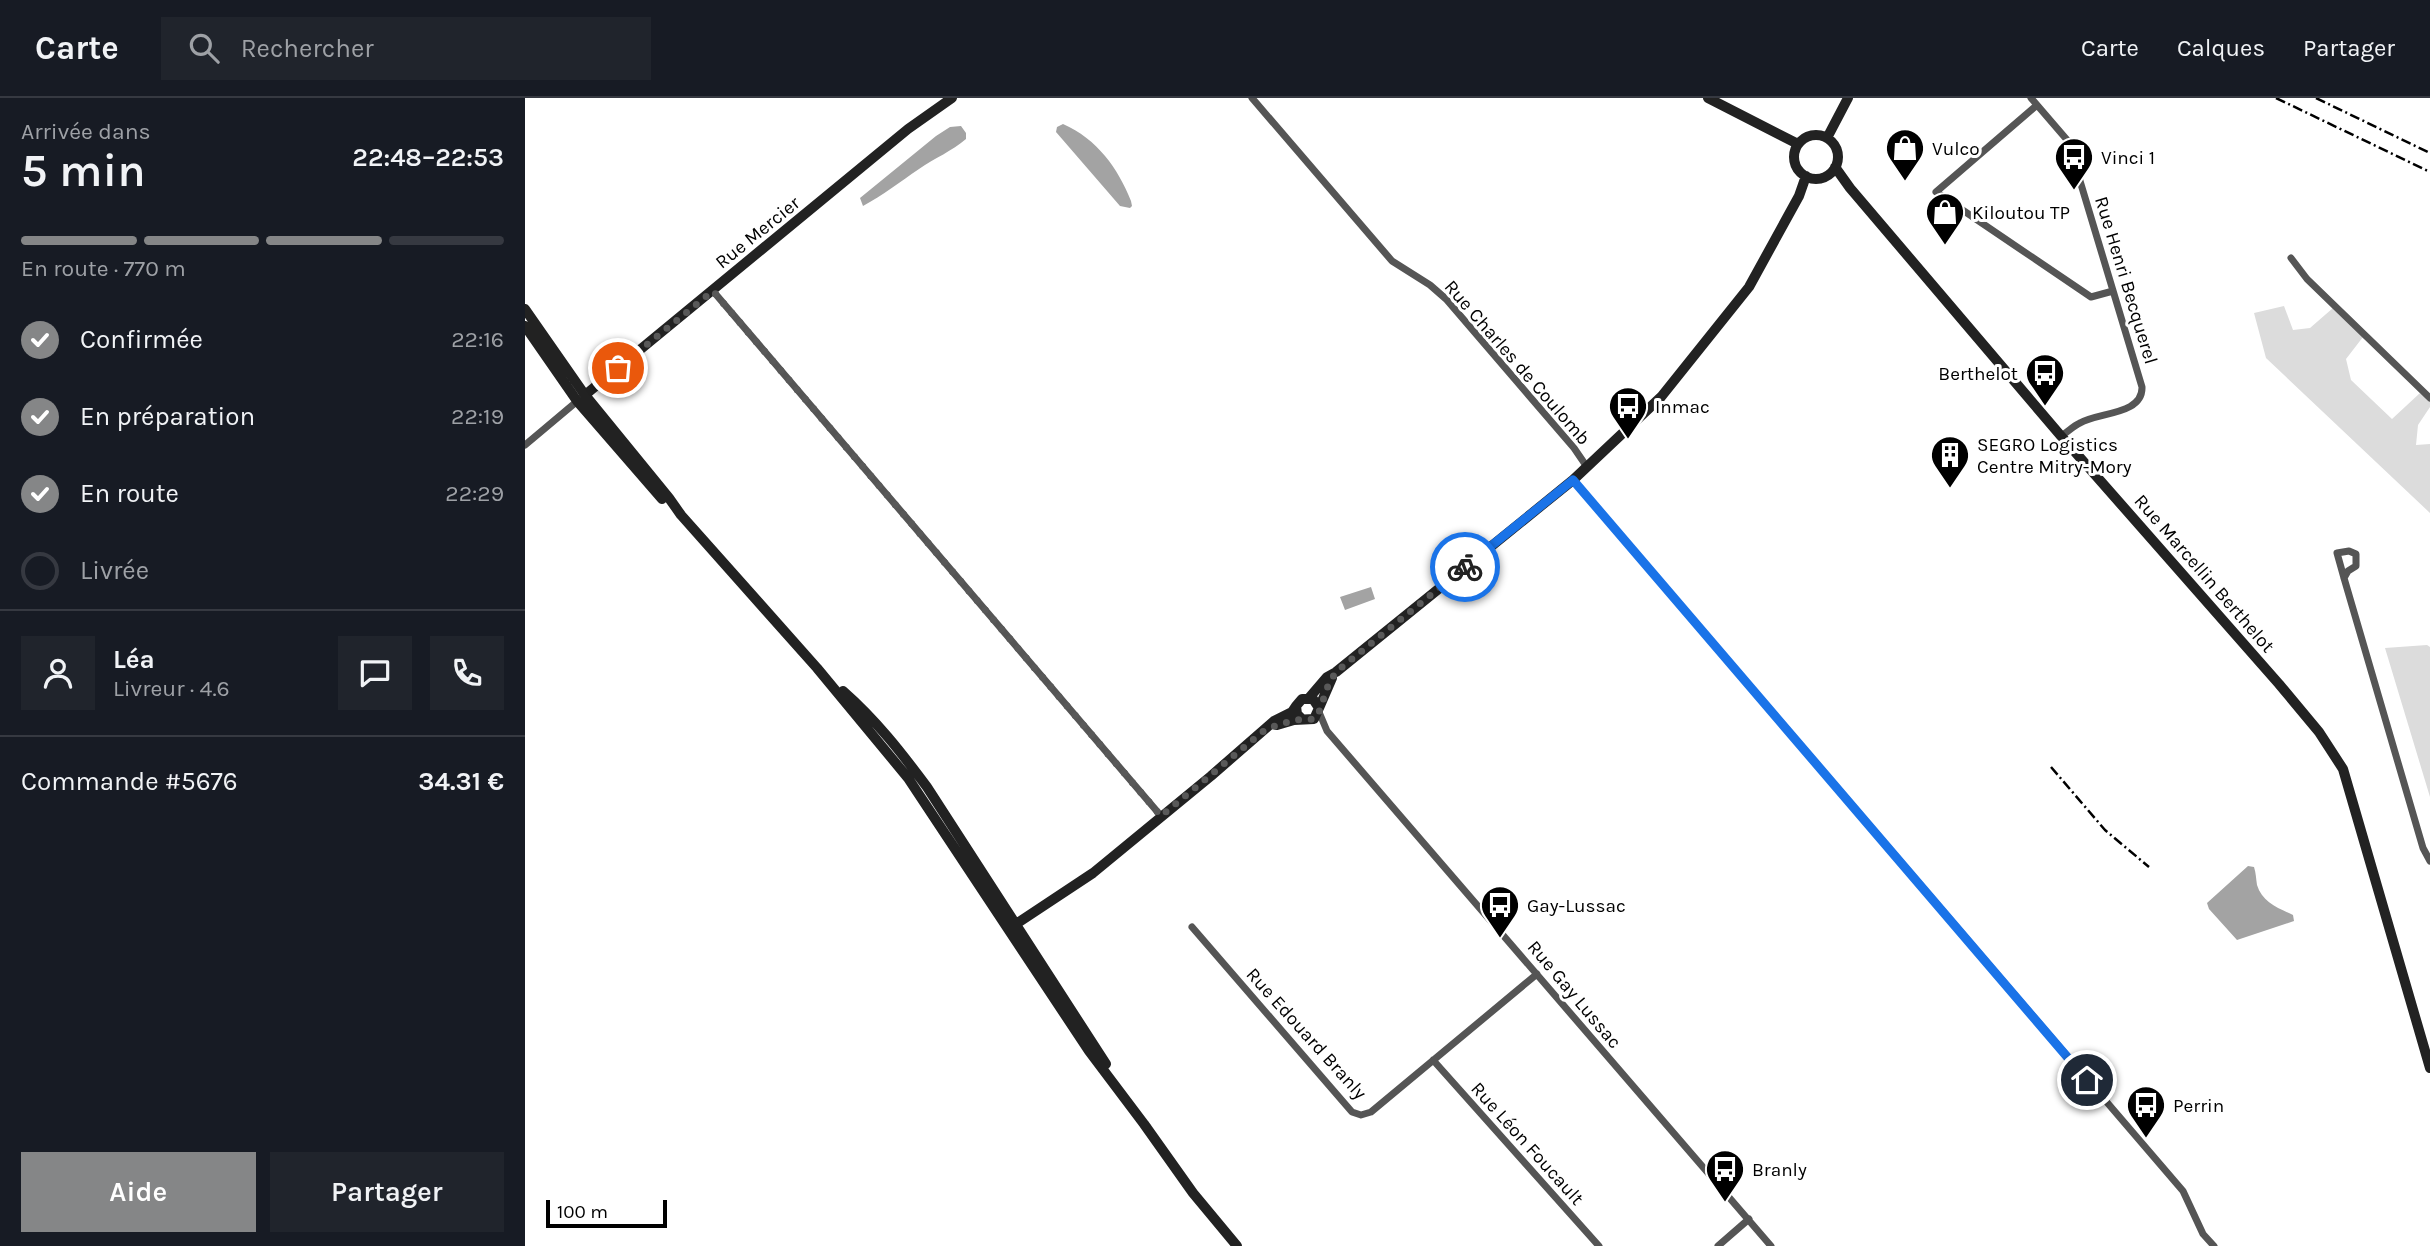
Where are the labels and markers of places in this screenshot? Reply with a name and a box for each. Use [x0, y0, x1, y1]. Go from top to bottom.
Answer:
shop icon: Vulco [1884, 127, 1926, 182]
bus stop icon: Vinci 1 [2053, 136, 2095, 191]
place label: Vulco [1932, 138, 1980, 160]
place label: Vinci 1 [2101, 147, 2155, 169]
shop icon: Kiloutou TP [1924, 191, 1966, 246]
place label: Kiloutou TP [1972, 202, 2070, 224]
pin [588, 338, 648, 398]
bus stop icon: Berthelot [2024, 352, 2066, 407]
place label: Berthelot [1938, 363, 2018, 385]
bus stop icon: Inmac [1607, 385, 1649, 440]
place label: Inmac [1655, 396, 1710, 418]
building icon: SEGRO Logistics Centre Mitry-Mory [1929, 434, 1971, 489]
place label: SEGRO Logistics Centre Mitry-Mory [1977, 434, 2132, 478]
bus stop icon: Gay-Lussac [1479, 884, 1521, 939]
place label: Gay-Lussac [1527, 895, 1626, 917]
pin [2057, 1050, 2117, 1110]
bus stop icon: Perrin [2125, 1084, 2167, 1139]
place label: Perrin [2173, 1095, 2224, 1117]
bus stop icon: Branly [1704, 1148, 1746, 1203]
place label: Branly [1752, 1159, 1807, 1181]

